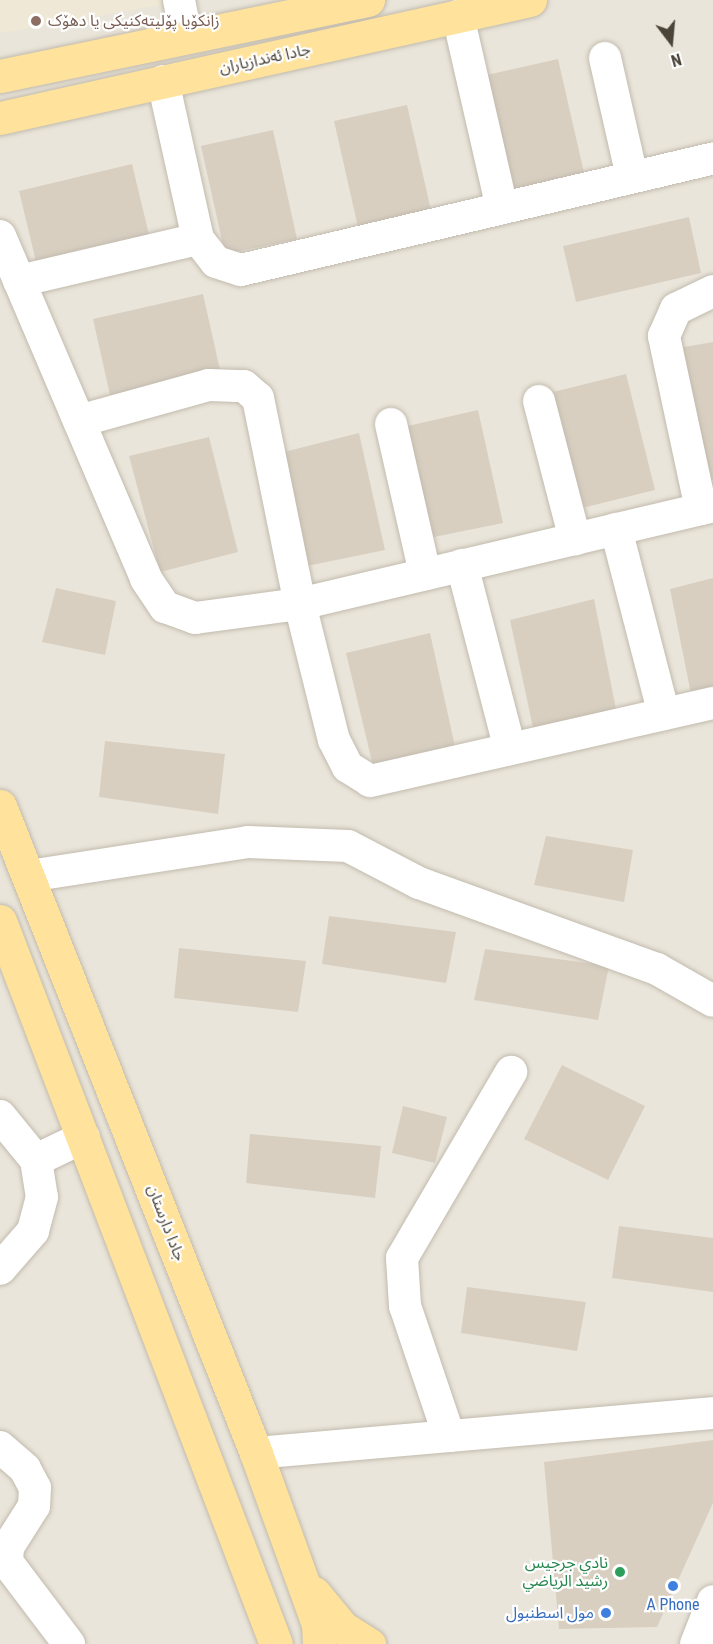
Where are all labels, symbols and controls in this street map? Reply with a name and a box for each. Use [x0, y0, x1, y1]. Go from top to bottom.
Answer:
place label: زانکۆیا پۆلیتەکنیکی یا دهۆک [48, 11, 220, 31]
north arrow [641, 12, 701, 72]
marker: زانکۆیا پۆلیتەکنیکی یا دهۆک [29, 14, 43, 28]
street label: جادا ئەندازیاران [218, 40, 312, 78]
text: N [669, 49, 683, 70]
street label: جادا دارستان [143, 1182, 189, 1264]
place label: نادي جرجيس رشيد الرياضي [522, 1553, 608, 1591]
marker: نادي جرجيس رشيد الرياضي [613, 1565, 627, 1579]
marker: A Phone [666, 1579, 680, 1593]
place label: A Phone [647, 1595, 699, 1615]
place label: مول اسطنبول [506, 1603, 594, 1623]
marker: مول اسطنبول [599, 1606, 613, 1620]

